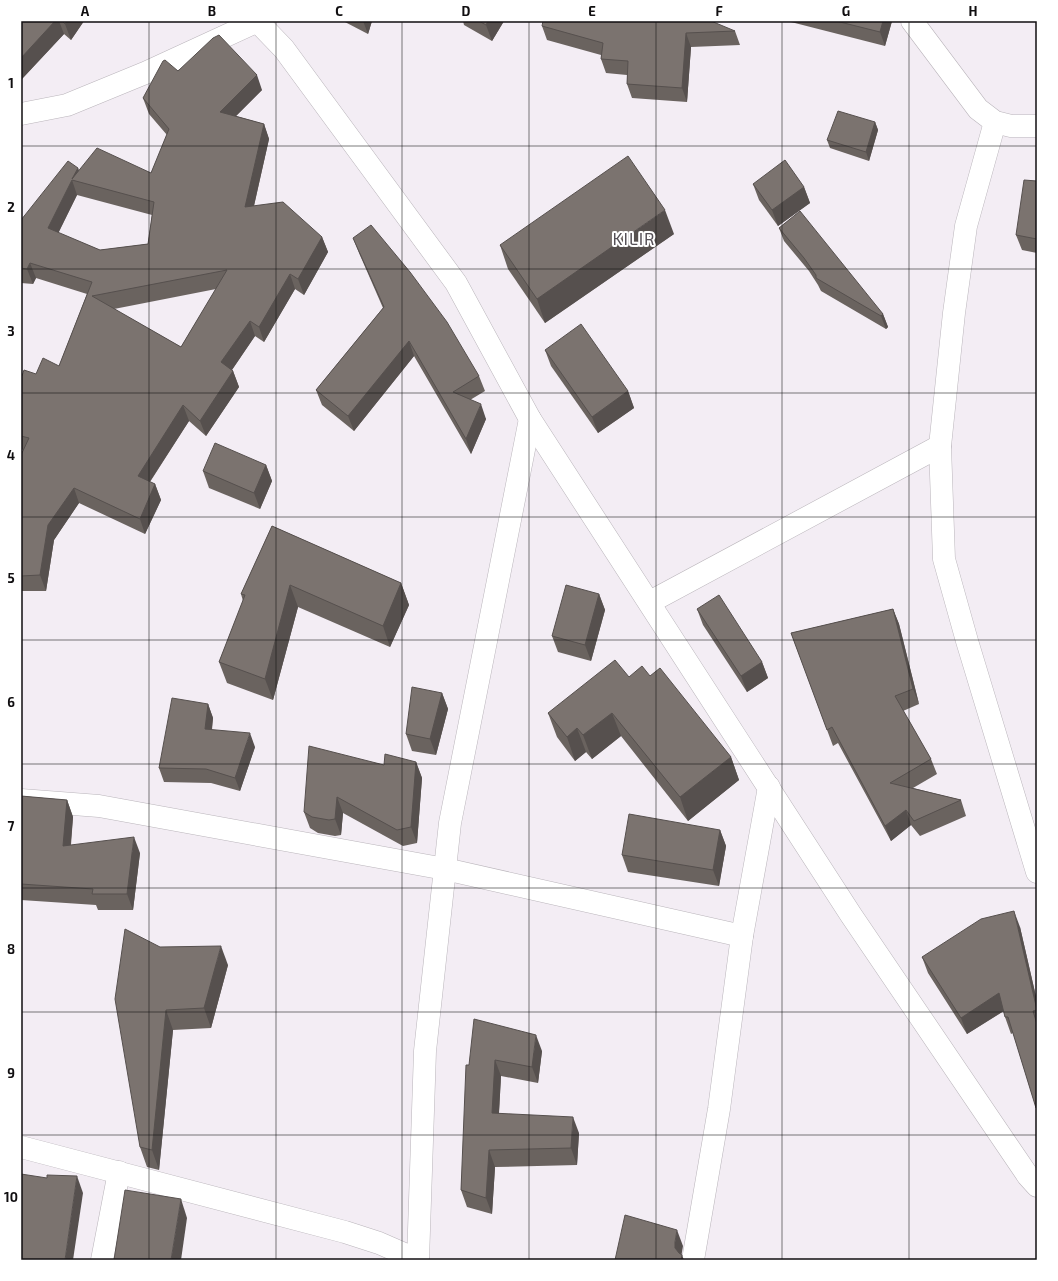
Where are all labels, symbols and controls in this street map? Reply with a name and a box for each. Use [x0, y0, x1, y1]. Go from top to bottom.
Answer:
text: A [81, 3, 90, 19]
text: B [208, 3, 216, 19]
text: C [335, 3, 343, 19]
text: D [462, 3, 471, 19]
text: E [588, 3, 596, 19]
text: F [715, 3, 723, 19]
text: G [842, 3, 850, 19]
text: H [969, 3, 978, 19]
text: 1 [8, 75, 14, 91]
text: 2 [7, 199, 15, 215]
district label: KILIR [612, 228, 656, 248]
text: 3 [7, 323, 15, 339]
text: 4 [7, 447, 15, 463]
text: 5 [7, 570, 15, 586]
text: 6 [7, 694, 15, 710]
text: 7 [8, 818, 15, 834]
text: 8 [7, 941, 15, 957]
text: 9 [7, 1065, 15, 1081]
text: 10 [4, 1189, 18, 1205]

